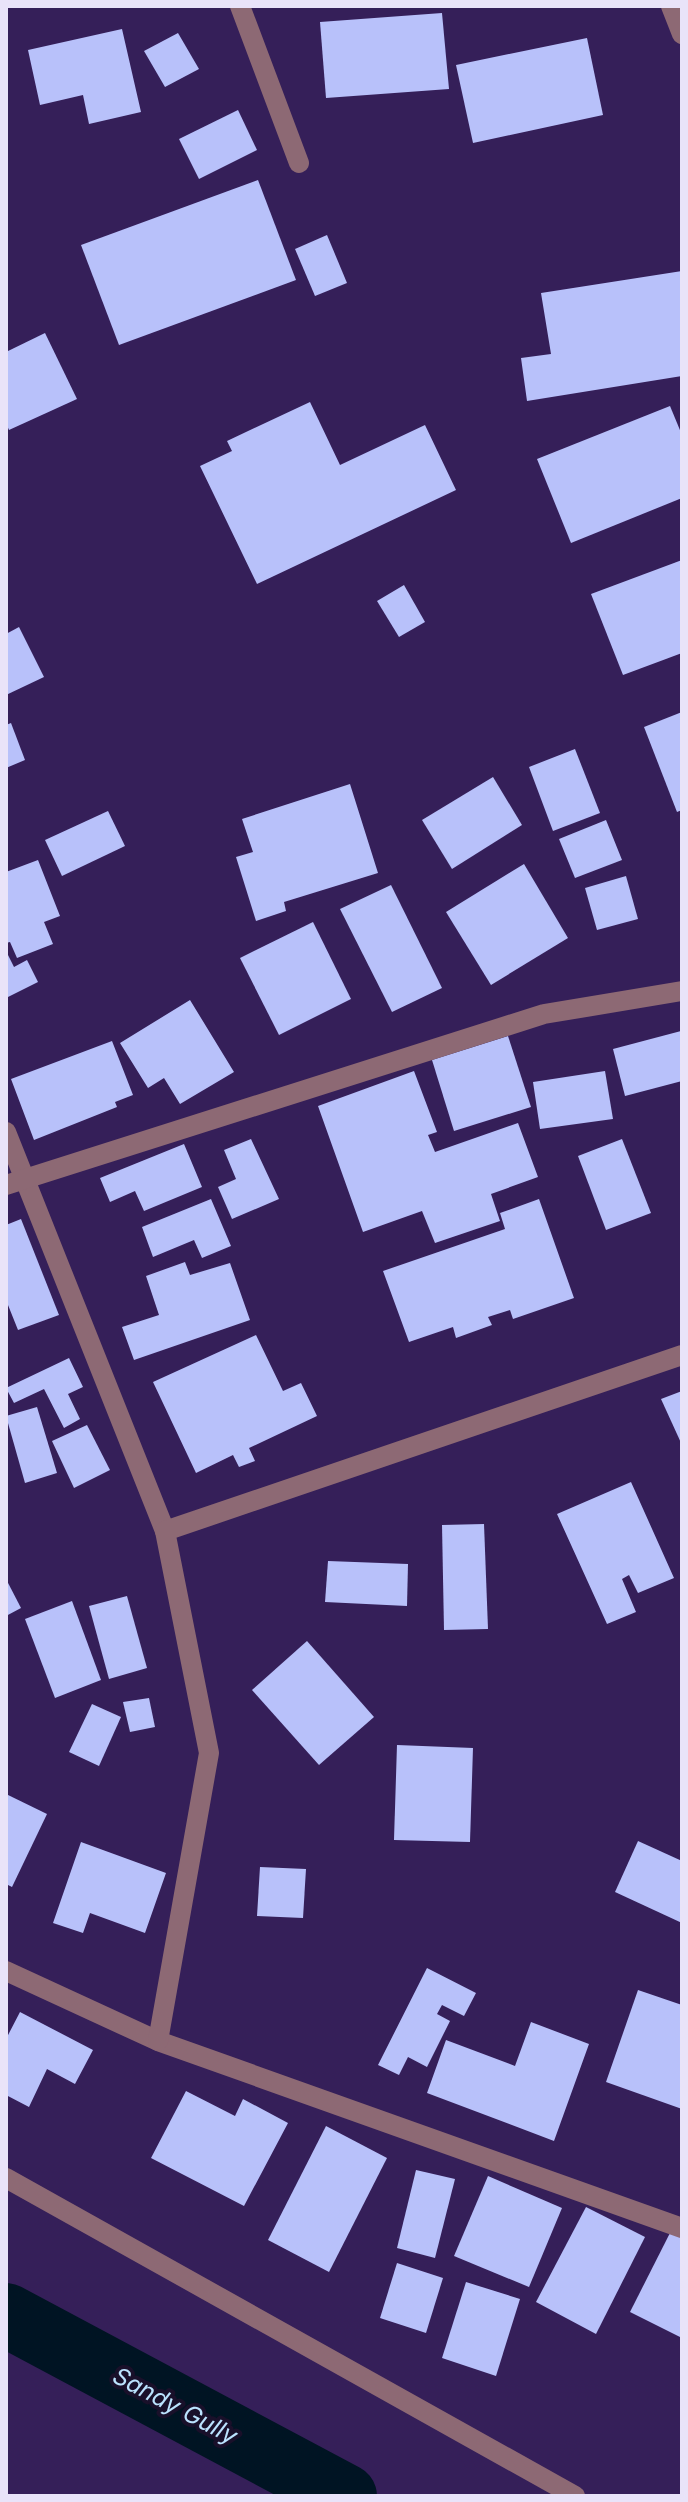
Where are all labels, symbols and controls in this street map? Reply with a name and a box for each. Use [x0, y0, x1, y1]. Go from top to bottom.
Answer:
water label: Sandy Gully [108, 2361, 243, 2451]

